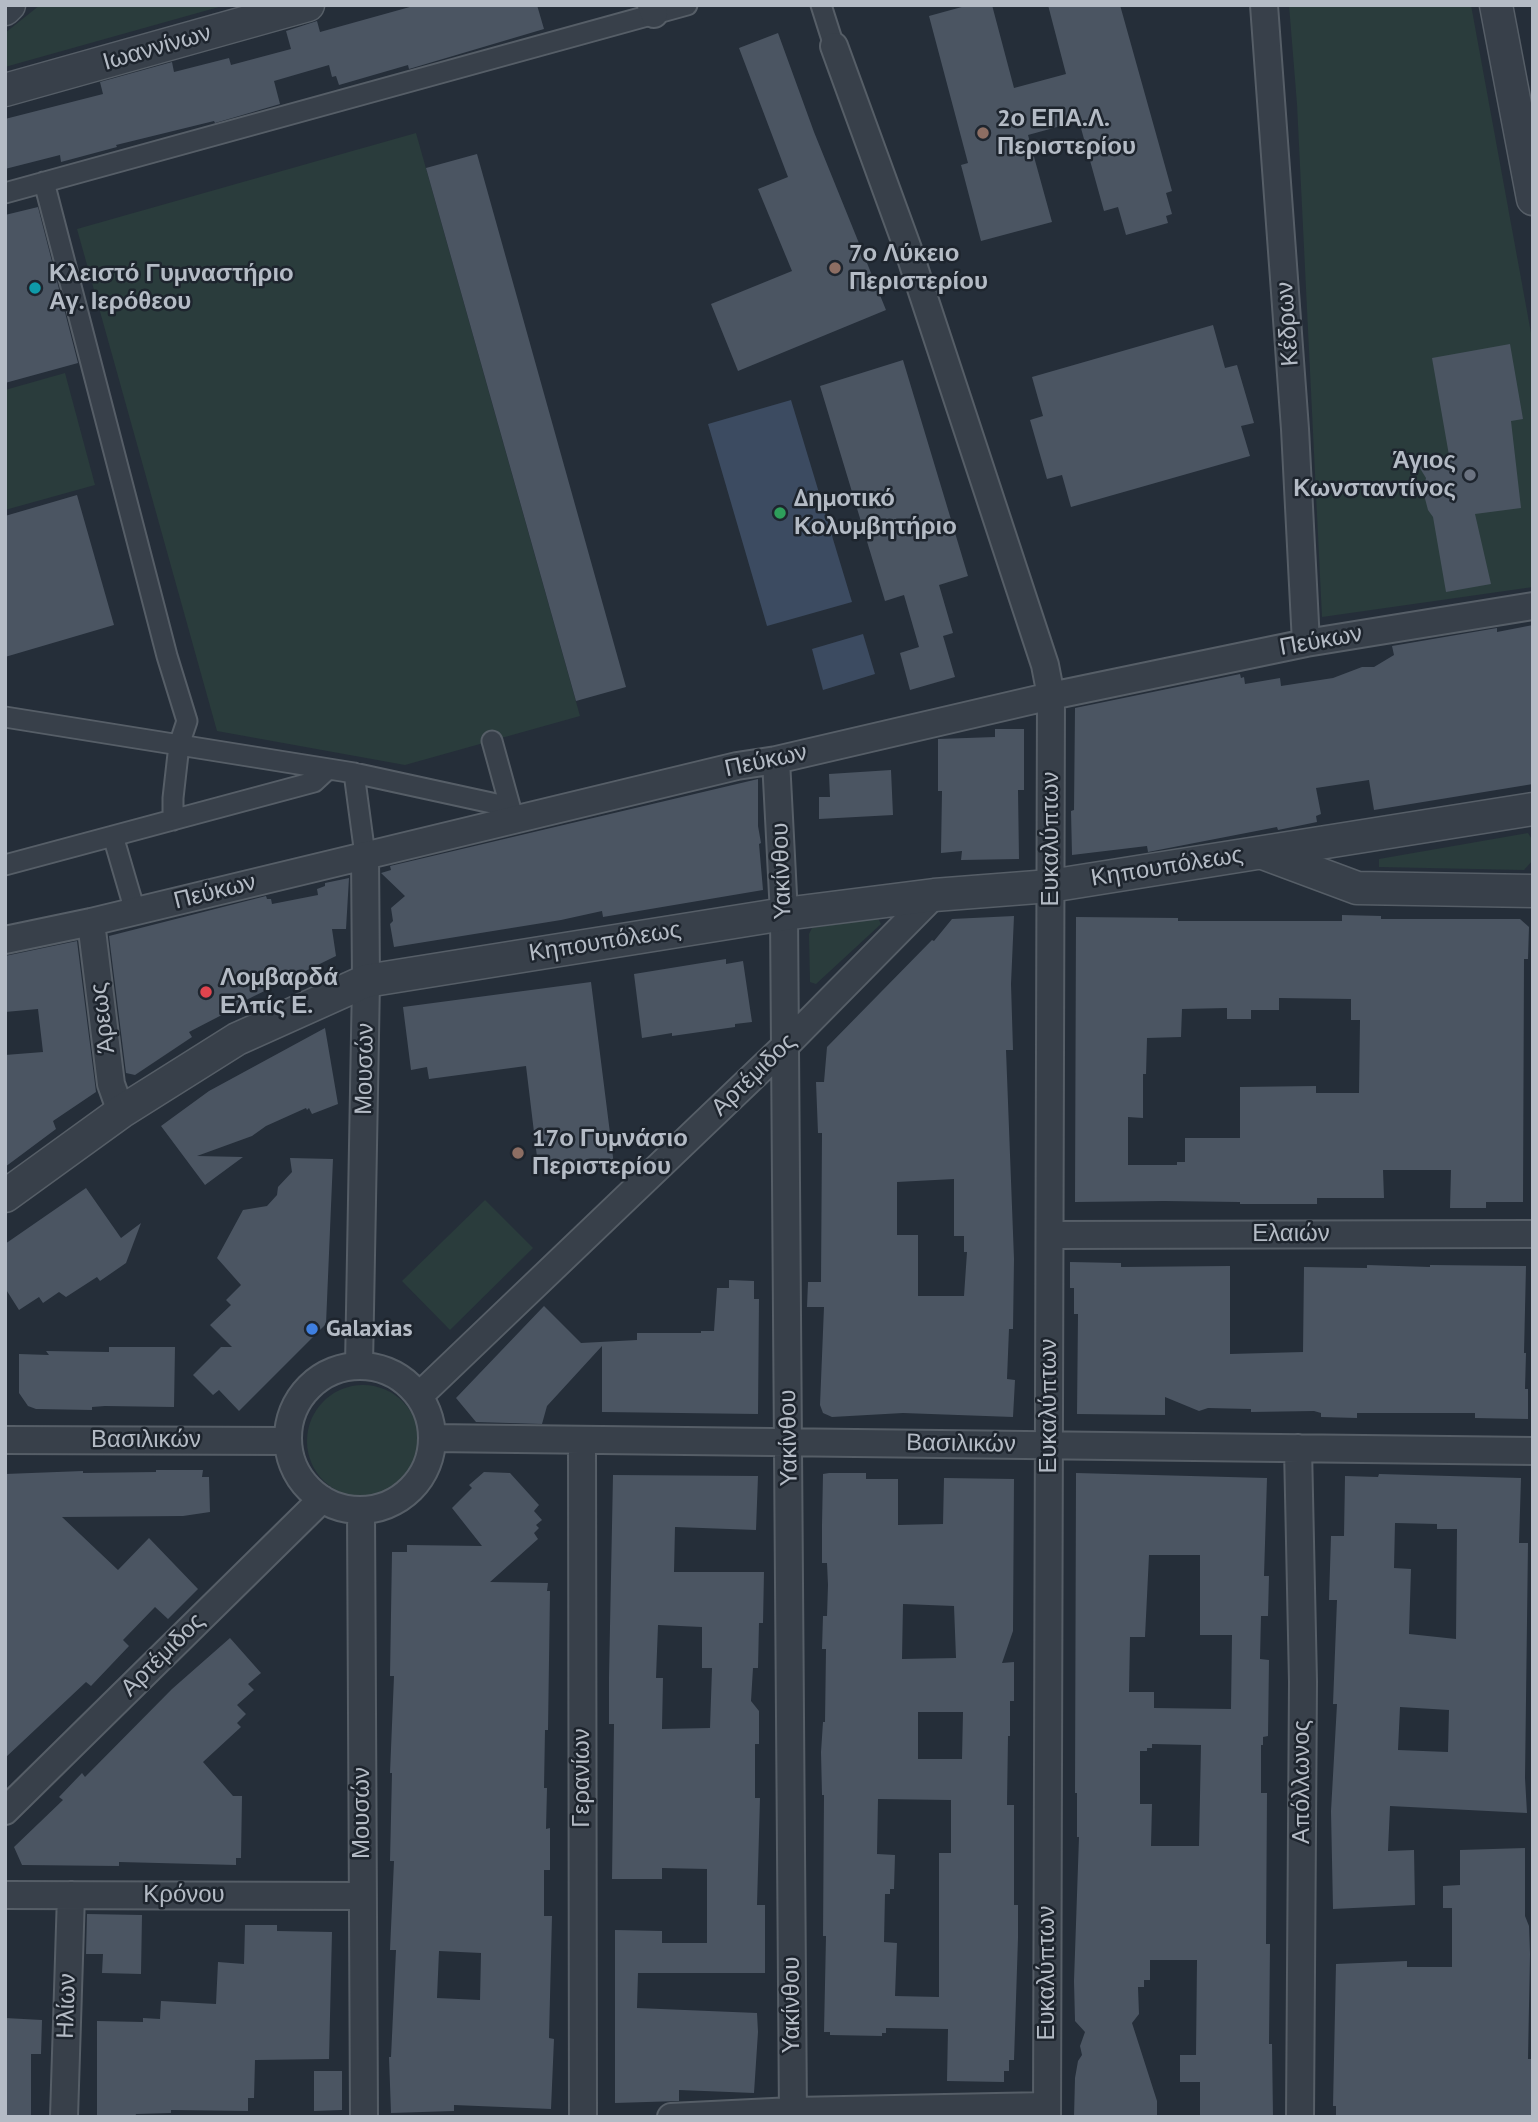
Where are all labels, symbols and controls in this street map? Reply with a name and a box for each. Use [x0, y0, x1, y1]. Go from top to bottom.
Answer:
street label: Ιωαννίνων [100, 19, 214, 77]
place label: 2ο ΕΠΑ.Λ. Περιστερίου [997, 105, 1136, 161]
marker: 2ο ΕΠΑ.Λ. Περιστερίου [975, 125, 991, 141]
place label: 7ο Λύκειο Περιστερίου [849, 240, 988, 296]
place label: Κλειστό Γυμναστήριο Αγ. Ιερόθεου [49, 260, 294, 316]
marker: 7ο Λύκειο Περιστερίου [827, 260, 843, 276]
marker: Κλειστό Γυμναστήριο Αγ. Ιερόθεου [27, 280, 43, 296]
street label: Κέδρων [1271, 281, 1305, 367]
place label: Άγιος Κωνσταντίνος [1293, 447, 1456, 503]
marker: Άγιος Κωνσταντίνος [1462, 467, 1478, 483]
place label: Δημοτικό Κολυμβητήριο [794, 485, 957, 541]
marker: Δημοτικό Κολυμβητήριο [772, 505, 788, 521]
street label: Πεύκων [1277, 620, 1365, 662]
street label: Πεύκων [722, 738, 810, 784]
street label: Ευκαλύπτων [1037, 771, 1065, 907]
street label: Υακίνθου [766, 822, 798, 920]
street label: Κηπουπόλεως [1089, 841, 1245, 893]
street label: Πεύκων [171, 868, 259, 916]
street label: Κηπουπόλεως [527, 916, 683, 968]
place label: Λομβαρδά Ελπίς Ε. [220, 964, 338, 1020]
street label: Άρεως [84, 981, 122, 1055]
marker: Λομβαρδά Ελπίς Ε. [198, 984, 214, 1000]
street label: Μουσών [350, 1023, 380, 1115]
street label: Αρτέμιδος [706, 1028, 802, 1122]
place label: 17ο Γυμνάσιο Περιστερίου [532, 1125, 688, 1181]
marker: 17ο Γυμνάσιο Περιστερίου [510, 1145, 526, 1161]
street label: Ελαιών [1252, 1220, 1330, 1248]
place label: Galaxias [326, 1315, 413, 1343]
marker: Galaxias [304, 1321, 320, 1337]
street label: Ευκαλύπτων [1035, 1338, 1063, 1474]
street label: Υακίνθου [774, 1389, 804, 1487]
street label: Βασιλικών [91, 1426, 201, 1454]
street label: Βασιλικών [906, 1429, 1016, 1459]
street label: Αρτέμιδος [115, 1607, 211, 1703]
street label: Απόλλωνος [1288, 1720, 1316, 1844]
street label: Γερανίων [568, 1728, 596, 1828]
street label: Μουσών [348, 1767, 376, 1859]
street label: Κρόνου [143, 1881, 225, 1909]
street label: Ευκαλύπτων [1033, 1905, 1061, 2041]
street label: Υακίνθου [778, 1957, 806, 2053]
street label: Ηλίων [51, 1973, 83, 2039]

